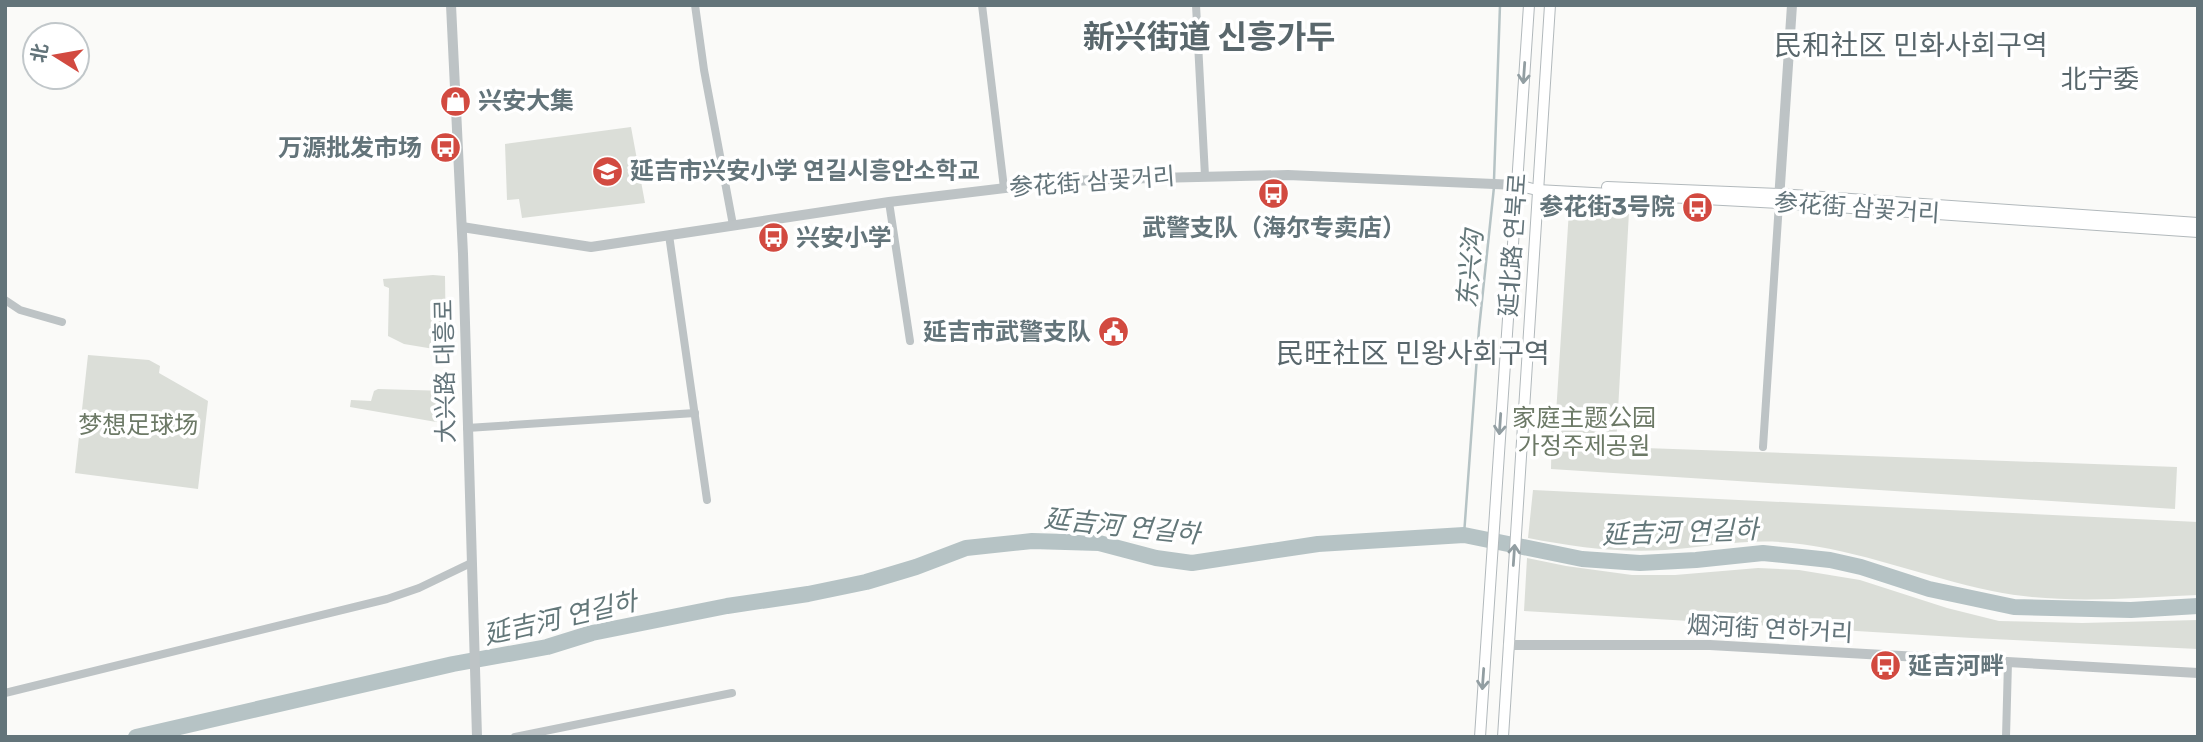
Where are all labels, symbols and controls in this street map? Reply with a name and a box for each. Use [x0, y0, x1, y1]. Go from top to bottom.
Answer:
district label: 新兴街道 신흥가두 [1083, 18, 1335, 56]
north arrow [21, 21, 91, 91]
district label: 民和社区 민화사회구역 [1774, 29, 2048, 62]
text: 北 [27, 41, 53, 64]
one-way arrow [1518, 62, 1531, 85]
district label: 北宁委 [2061, 64, 2139, 95]
shop icon: 兴安大集 [438, 84, 472, 118]
place label: 兴安大集 [478, 87, 574, 115]
bus stop icon: 万源批发市场 [428, 131, 462, 165]
place label: 万源批发市场 [278, 134, 422, 162]
school or university icon: 延吉市兴安小学 연길시흥안소학교 [590, 154, 624, 188]
place label: 延吉市兴安小学 연길시흥안소학교 [630, 157, 980, 185]
street label: 参花街 삼꽃거리 [1008, 162, 1176, 202]
street label: 延北路 연북로 [1494, 172, 1532, 318]
bus stop icon: 武警支队（海尔专卖店） [1257, 177, 1291, 211]
street label: 参花街 삼꽃거리 [1773, 188, 1941, 228]
bus stop icon: 参花街3号院 [1681, 190, 1715, 224]
place label: 参花街3号院 [1539, 193, 1675, 221]
place label: 武警支队（海尔专卖店） [1142, 214, 1406, 242]
bus stop icon: 兴安小学 [756, 221, 790, 255]
place label: 兴安小学 [796, 224, 892, 252]
water label: 东兴沟 [1452, 226, 1490, 309]
street label: 大兴路 대흥로 [430, 299, 460, 443]
public building icon: 延吉市武警支队 [1097, 315, 1131, 349]
place label: 延吉市武警支队 [923, 318, 1091, 346]
district label: 民旺社区 민왕사회구역 [1276, 337, 1550, 370]
park label: 家庭主题公园 가정주제공원 [1512, 404, 1656, 460]
park label: 梦想足球场 [78, 411, 198, 439]
one-way arrow [1493, 412, 1506, 435]
water label: 延吉河 연길하 [1043, 503, 1204, 550]
water label: 延吉河 연길하 [1601, 514, 1762, 551]
one-way arrow [1507, 544, 1520, 567]
water label: 延吉河 연길하 [480, 585, 643, 651]
street label: 烟河街 연하거리 [1686, 611, 1854, 647]
bus stop icon: 延吉河畔 [1868, 649, 1902, 683]
place label: 延吉河畔 [1908, 652, 2004, 680]
one-way arrow [1477, 668, 1490, 691]

